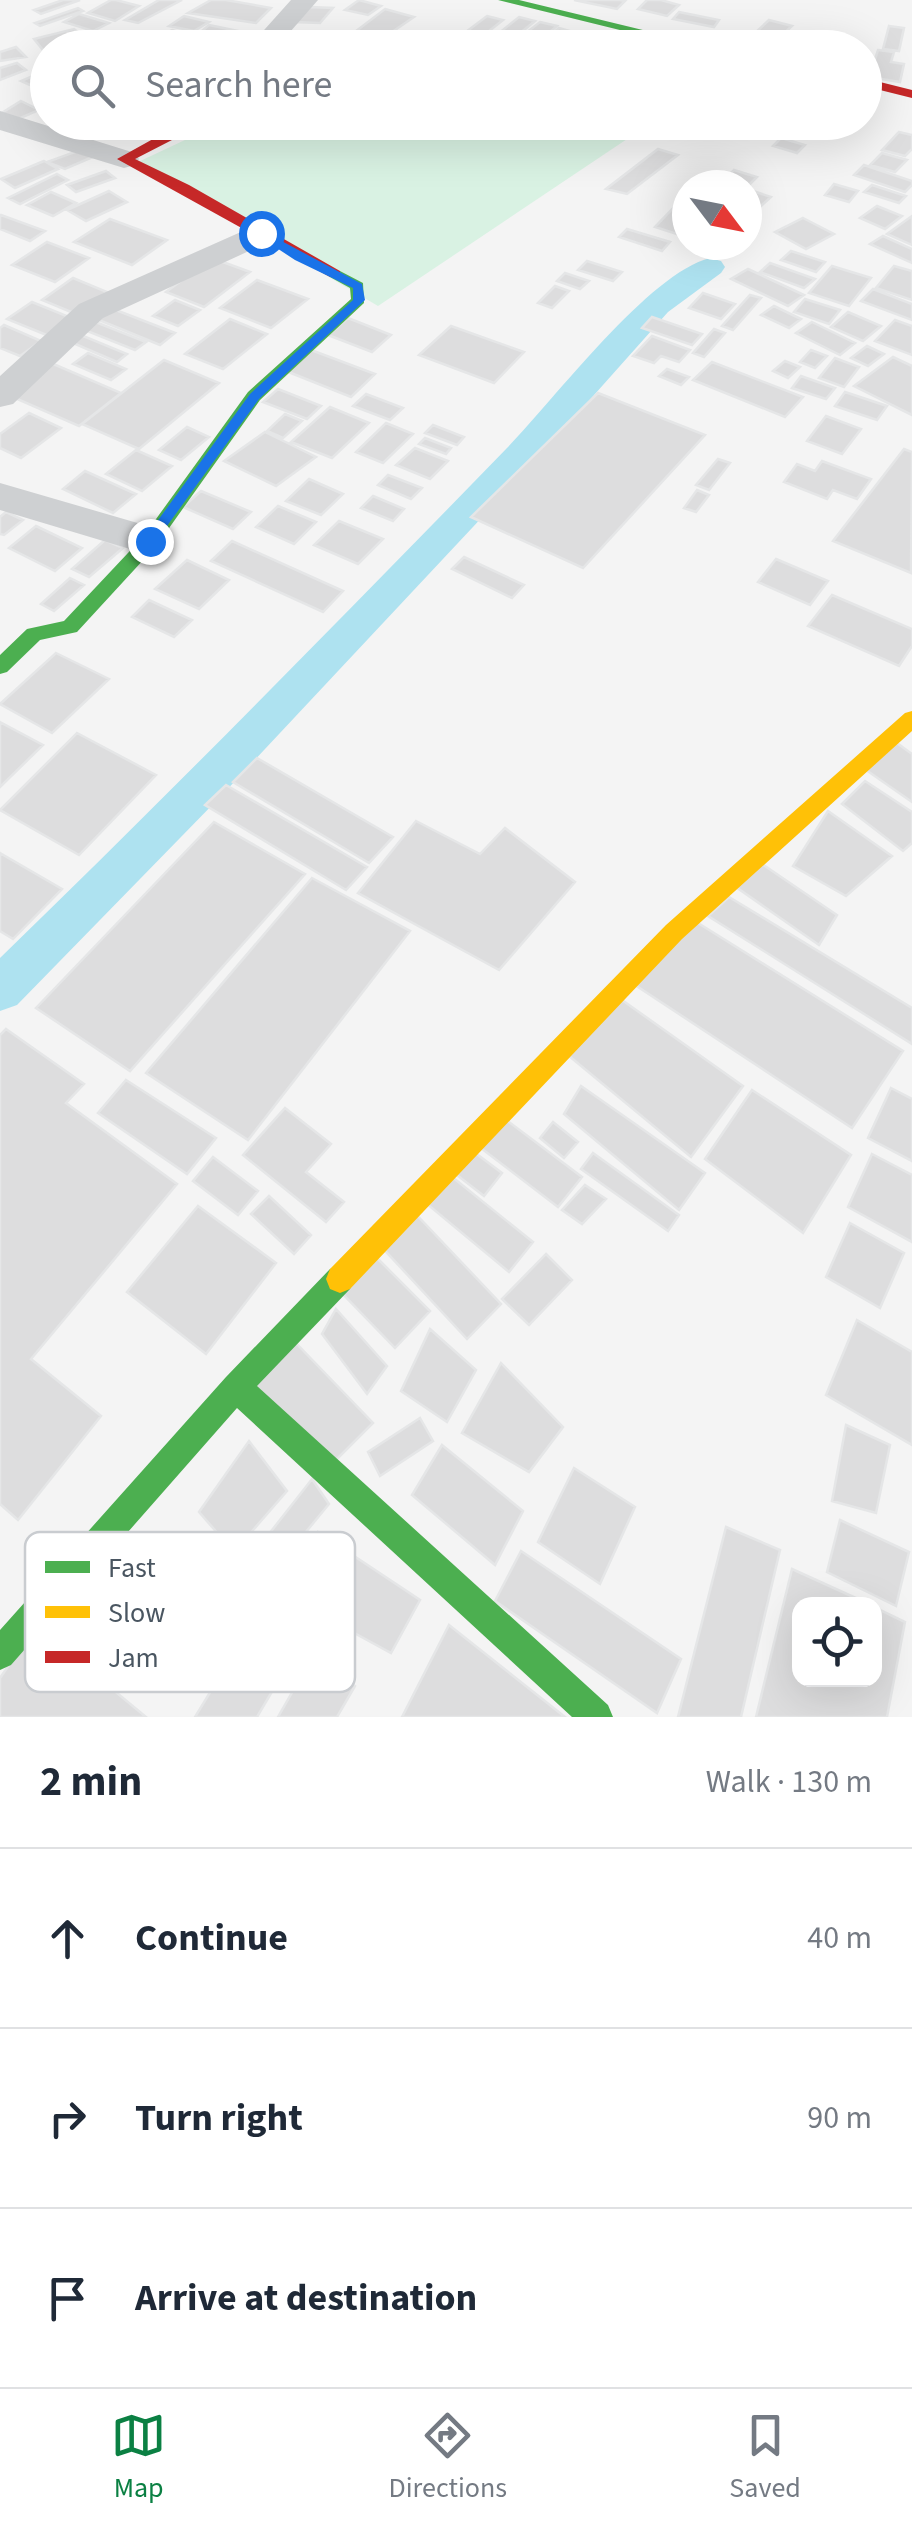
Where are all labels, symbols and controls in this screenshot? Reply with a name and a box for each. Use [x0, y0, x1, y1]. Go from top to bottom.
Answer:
search box [30, 30, 882, 140]
icon: search [65, 58, 120, 113]
text: Search here [145, 58, 332, 112]
north arrow [672, 170, 762, 260]
route start [239, 211, 285, 257]
route end [128, 519, 174, 565]
legend [25, 1532, 355, 1692]
text: Fast [108, 1548, 156, 1588]
text: Slow [108, 1593, 165, 1633]
map controls [792, 1597, 882, 1687]
button: locate [792, 1597, 882, 1687]
text: Jam [108, 1638, 159, 1678]
text: 2 min [40, 1752, 142, 1812]
text: Walk · 130 m [706, 1759, 872, 1805]
icon: ahead [40, 1911, 95, 1966]
text: Continue [135, 1911, 288, 1965]
text: 40 m [807, 1915, 872, 1961]
icon: right [40, 2091, 95, 2146]
text: Turn right [135, 2091, 303, 2145]
text: 90 m [807, 2095, 872, 2141]
icon: arrive [40, 2271, 95, 2326]
text: Arrive at destination [135, 2271, 477, 2325]
tab: Map [111, 2408, 166, 2508]
tab: Directions [389, 2408, 507, 2508]
tab: Saved [729, 2408, 801, 2508]

